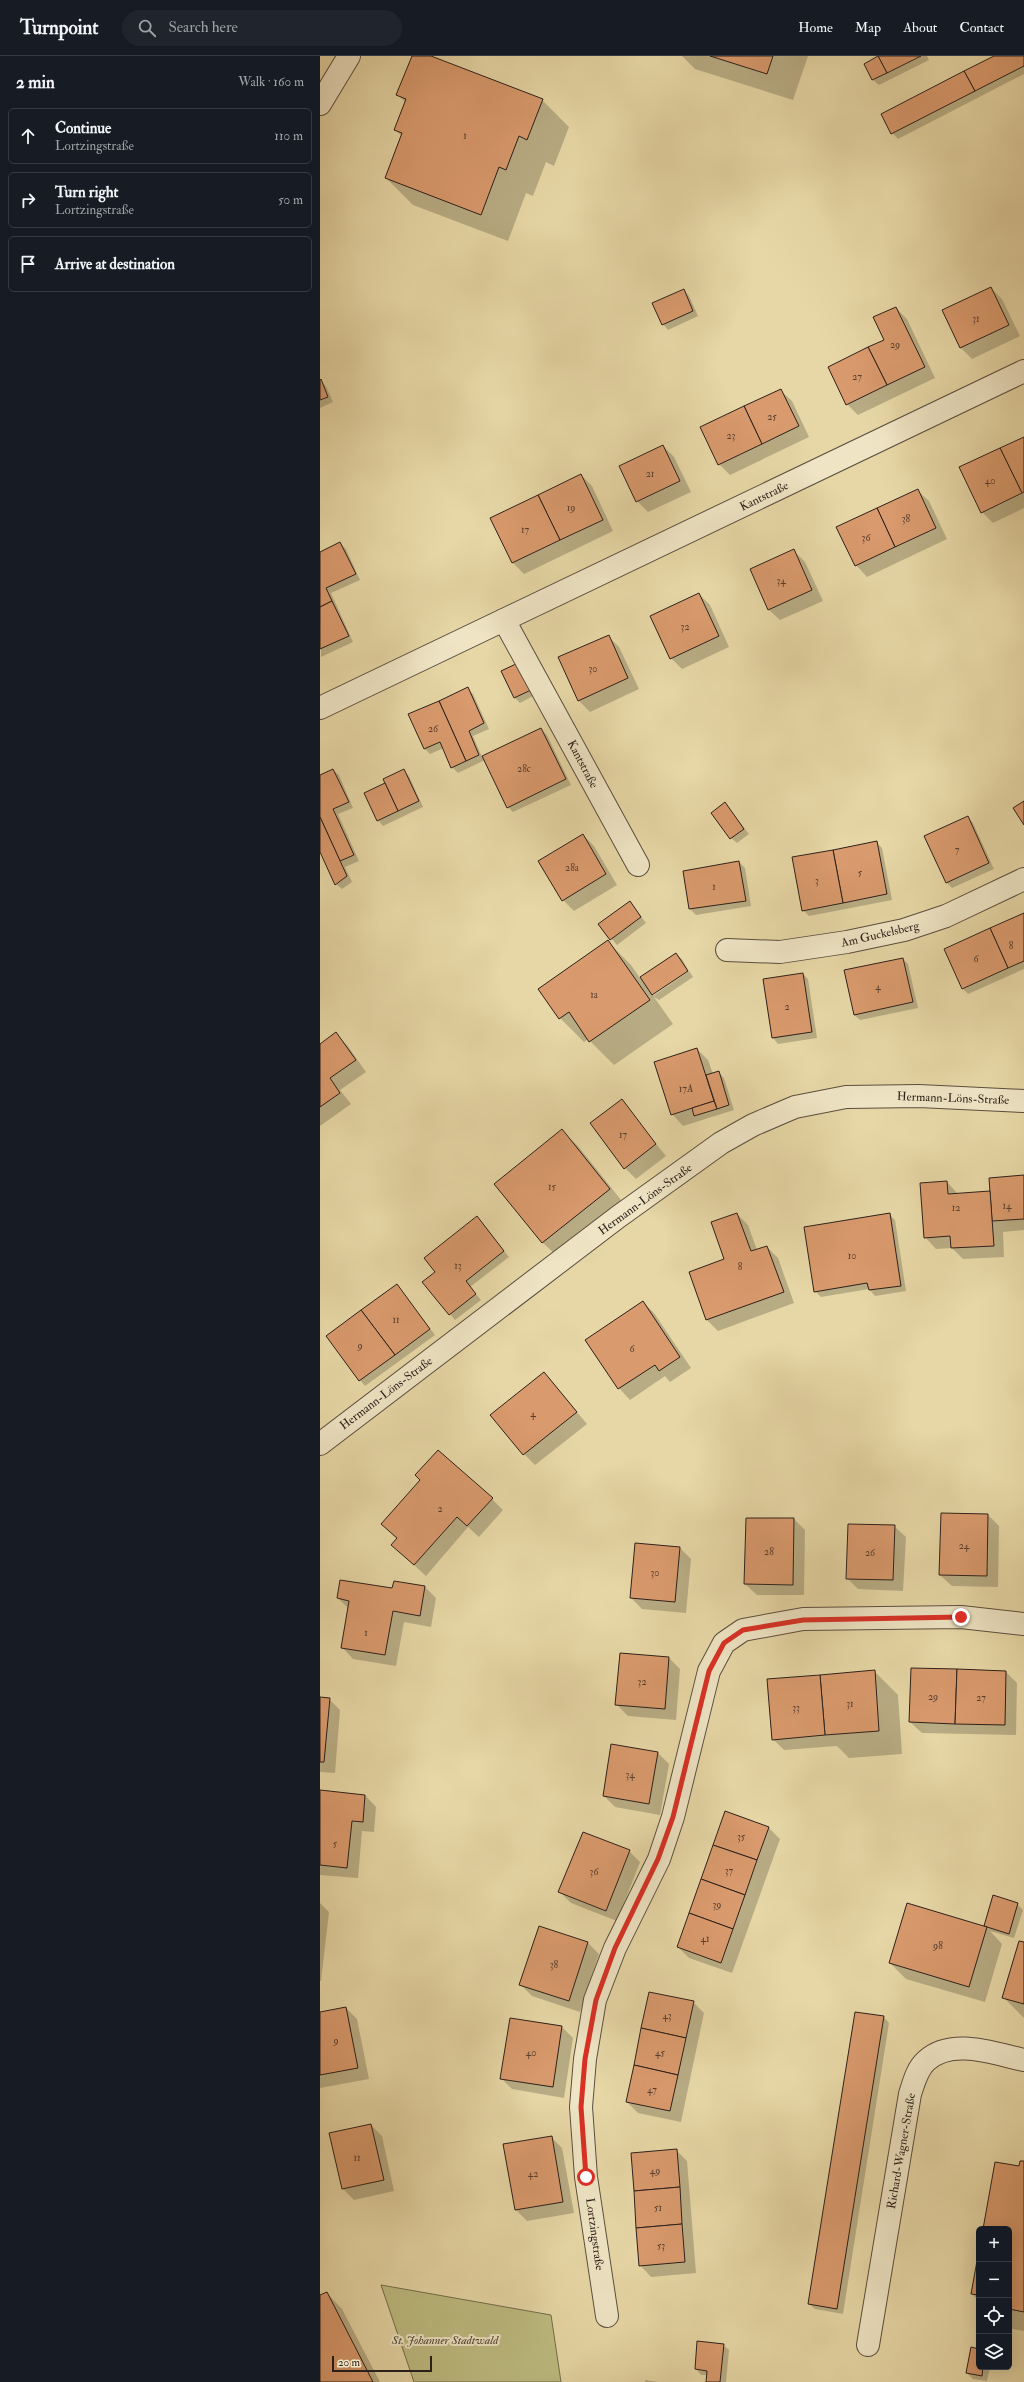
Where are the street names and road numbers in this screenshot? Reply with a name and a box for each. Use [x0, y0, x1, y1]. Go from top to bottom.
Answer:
street label: Kantstraße [737, 478, 791, 515]
street label: Kantstraße [564, 738, 601, 791]
street label: Am Guckelsberg [839, 918, 922, 951]
street label: Hermann-Löns-Straße [897, 1089, 1009, 1108]
street label: Hermann-Löns-Straße [595, 1160, 695, 1238]
street label: Hermann-Löns-Straße [337, 1354, 436, 1433]
street label: Richard-Wagner-Straße [884, 2092, 919, 2210]
street label: Lortzingstraße [582, 2197, 607, 2271]

